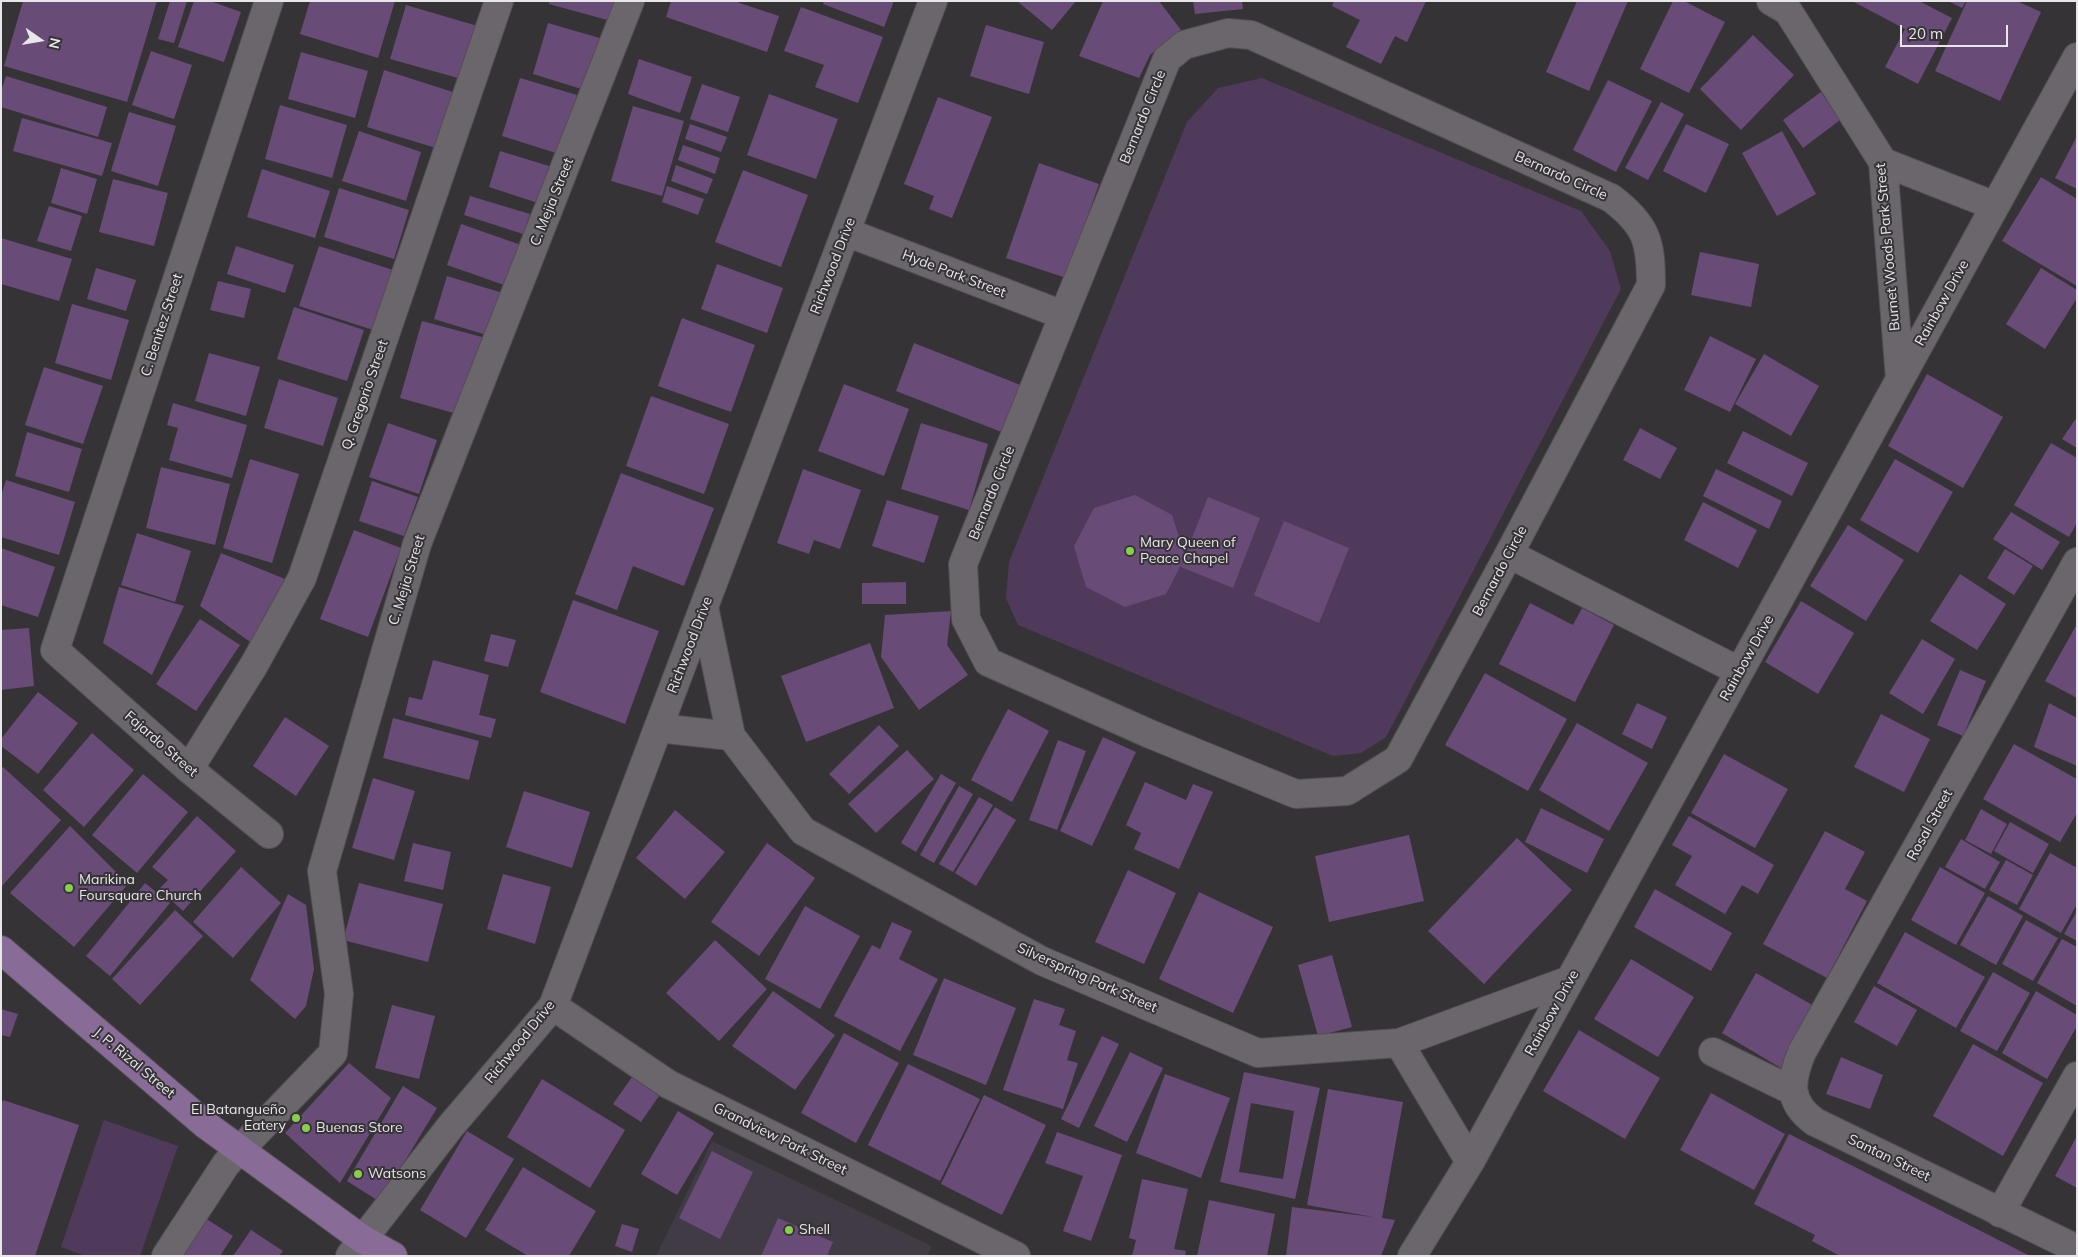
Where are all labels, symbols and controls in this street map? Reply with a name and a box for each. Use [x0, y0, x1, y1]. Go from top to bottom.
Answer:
north arrow [15, 15, 65, 65]
scale bar [1903, 15, 2010, 47]
text: 20 m [1908, 24, 1943, 43]
text: N [45, 36, 65, 51]
street label: Bernardo Circle [1117, 68, 1169, 166]
street label: Bernardo Circle [1512, 148, 1610, 204]
street label: C. Mejia Street [527, 155, 577, 249]
street label: Burnet Woods Park Street [1872, 162, 1904, 332]
street label: Richwood Drive [807, 215, 859, 317]
street label: Hyde Park Street [900, 247, 1008, 301]
street label: Rainbow Drive [1911, 257, 1973, 349]
street label: C. Benitez Street [137, 271, 187, 379]
street label: Q. Gregorio Street [338, 338, 392, 452]
street label: Bernardo Circle [966, 444, 1018, 542]
street label: Bernardo Circle [1469, 523, 1531, 619]
street label: C. Mejia Street [385, 533, 429, 627]
place label: Mary Queen of Peace Chapel [1140, 535, 1236, 568]
marker: Mary Queen of Peace Chapel [1124, 545, 1136, 557]
street label: Richwood Drive [664, 594, 716, 696]
street label: Rainbow Drive [1716, 612, 1778, 704]
street label: Fajardo Street [121, 708, 201, 780]
street label: Rosal Street [1904, 787, 1956, 863]
place label: Marikina Foursquare Church [79, 872, 202, 904]
marker: Marikina Foursquare Church [63, 882, 75, 894]
street label: Silverspring Park Street [1015, 940, 1159, 1016]
street label: Rainbow Drive [1521, 967, 1583, 1059]
street label: Richwood Drive [481, 997, 559, 1087]
street label: J. P. Rizal Street [90, 1024, 178, 1102]
street label: Grandview Park Street [711, 1099, 849, 1179]
place label: El Batangueño Eatery [191, 1102, 286, 1134]
marker: El Batangueño Eatery [290, 1112, 302, 1124]
place label: Buenas Store [316, 1120, 403, 1136]
marker: Buenas Store [300, 1122, 312, 1134]
street label: Santan Street [1845, 1131, 1933, 1185]
place label: Watsons [368, 1166, 426, 1182]
marker: Watsons [352, 1168, 364, 1180]
place label: Shell [799, 1222, 830, 1238]
marker: Shell [783, 1224, 795, 1236]

